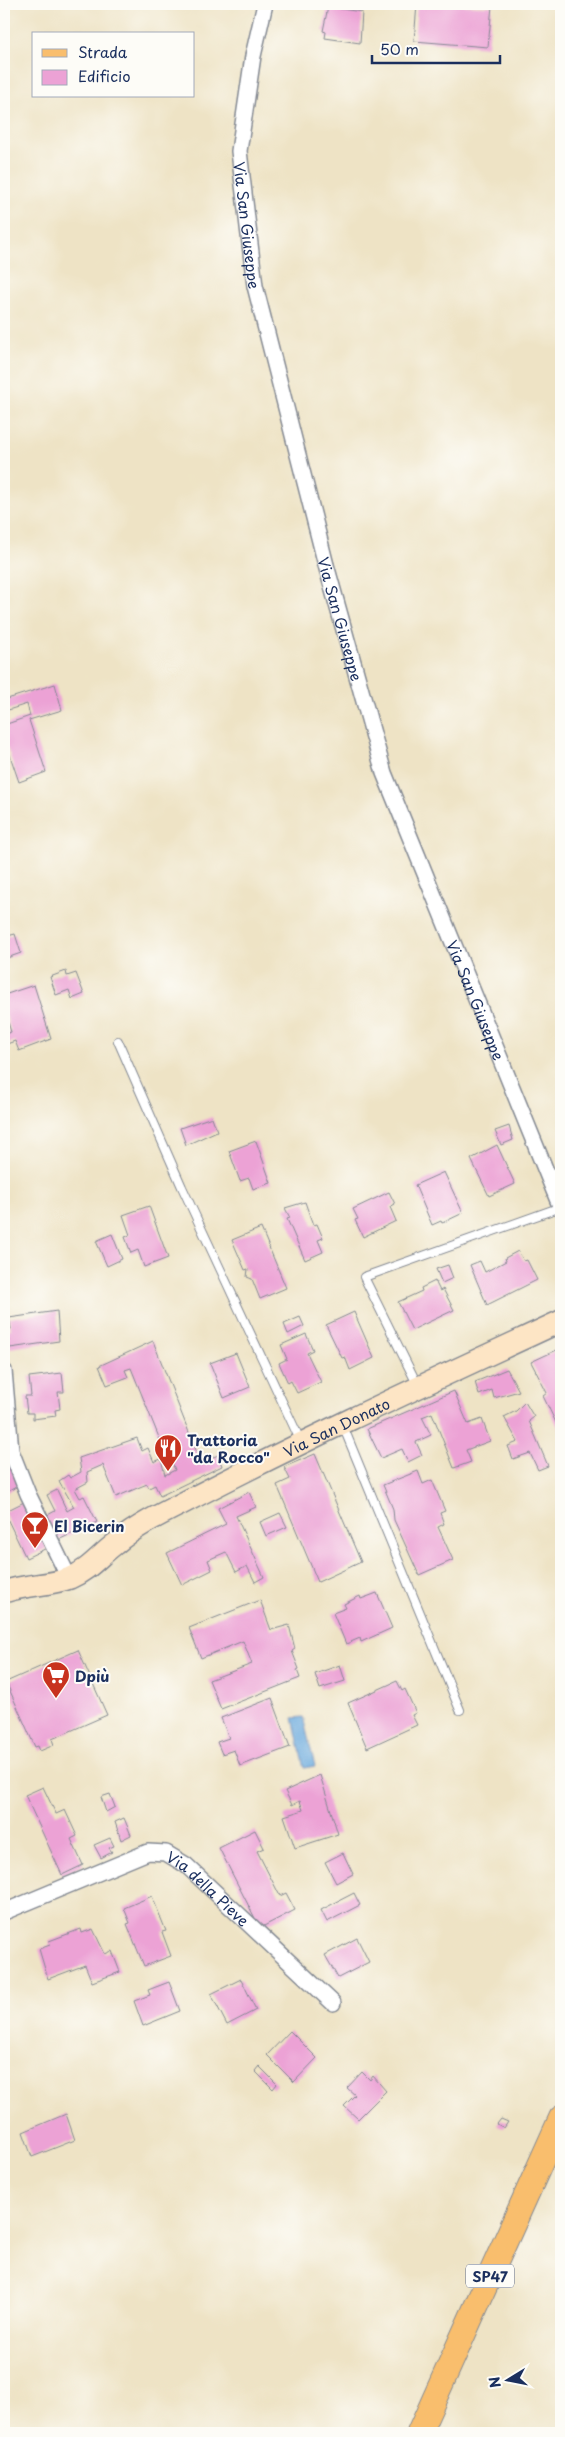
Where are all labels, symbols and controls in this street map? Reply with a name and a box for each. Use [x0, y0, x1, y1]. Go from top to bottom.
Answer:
legend [32, 32, 195, 98]
scale bar [372, 32, 500, 64]
text: 50 m [380, 37, 419, 60]
text: Strada [78, 40, 128, 63]
text: Edificio [78, 64, 131, 87]
street label: Via San Giuseppe [229, 160, 267, 290]
street label: Via San Giuseppe [313, 554, 369, 683]
street label: Via San Giuseppe [442, 936, 511, 1063]
street label: Via San Donato [279, 1391, 393, 1462]
place label: Trattoria "da Rocco" [187, 1428, 270, 1468]
restaurant icon: Trattoria "da Rocco" [153, 1433, 183, 1472]
bar icon: El Bicerin [20, 1510, 50, 1549]
place label: El Bicerin [54, 1514, 125, 1537]
supermarket icon: Dpiù [41, 1660, 71, 1699]
place label: Dpiù [75, 1664, 110, 1687]
street label: Via della Pieve [162, 1845, 255, 1931]
road number: SP47 [466, 2264, 514, 2288]
north arrow [482, 2354, 532, 2404]
text: N [483, 2375, 506, 2390]

